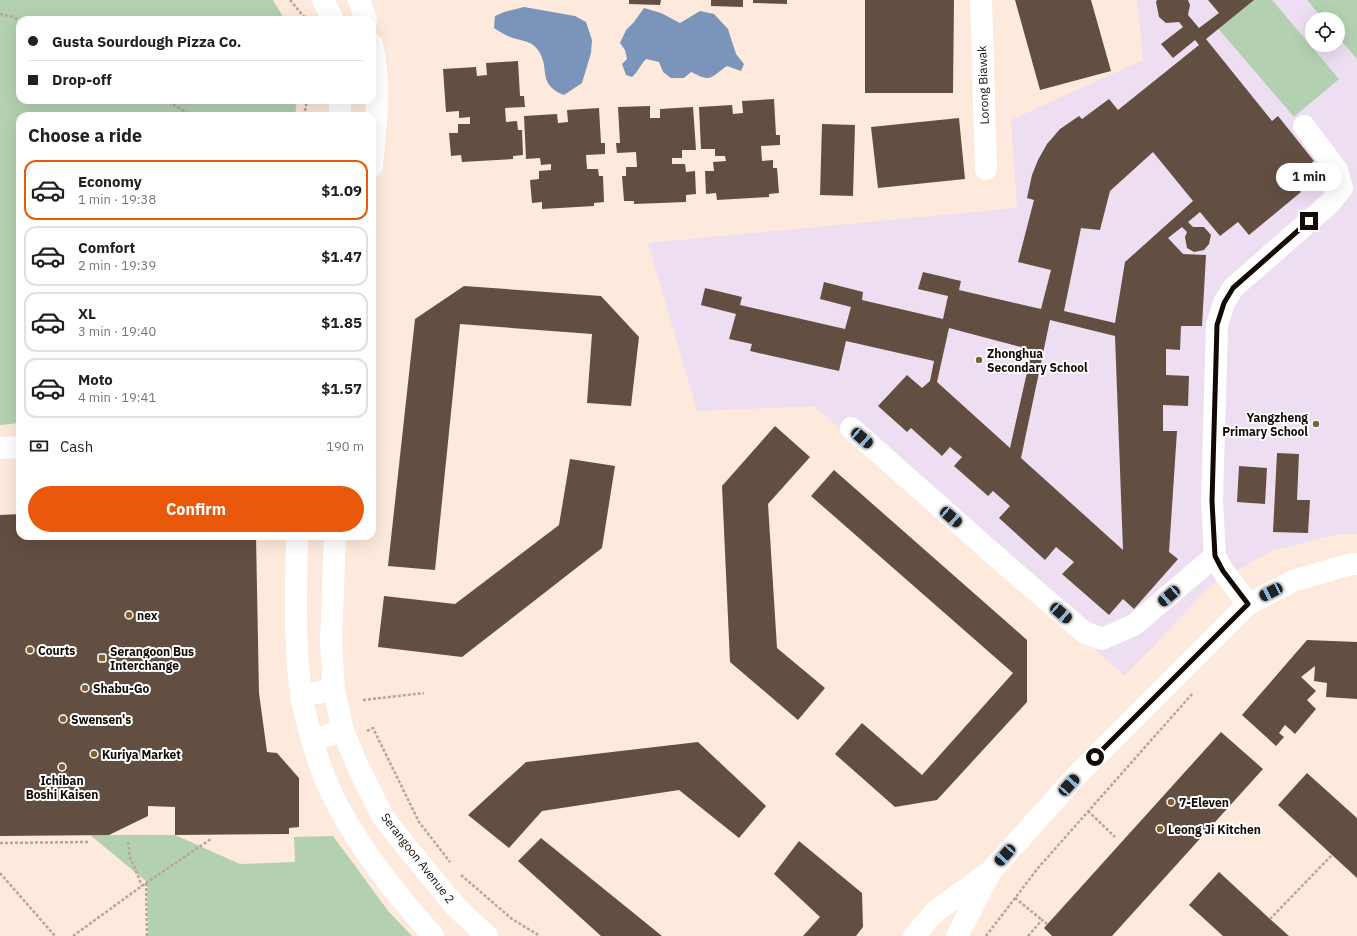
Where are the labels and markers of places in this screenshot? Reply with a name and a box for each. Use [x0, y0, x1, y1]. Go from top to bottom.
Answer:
place label: Zhonghua Secondary School [987, 346, 1088, 375]
marker: Zhonghua Secondary School [974, 355, 984, 365]
place label: Yangzheng Primary School [1222, 410, 1308, 439]
marker: Yangzheng Primary School [1311, 419, 1321, 429]
place label: nex [137, 608, 158, 623]
marker: nex [124, 610, 134, 620]
place label: Courts [38, 643, 75, 658]
place label: Serangoon Bus Interchange [110, 644, 194, 673]
marker: Courts [25, 645, 35, 655]
marker: Serangoon Bus Interchange [97, 653, 107, 663]
place label: Shabu-Go [93, 681, 150, 696]
marker: Shabu-Go [80, 683, 90, 693]
place label: Swensen's [71, 712, 131, 727]
marker: Swensen's [58, 714, 68, 724]
place label: Kuriya Market [102, 747, 181, 762]
marker: Kuriya Market [89, 749, 99, 759]
marker: Ichiban Boshi Kaisen [57, 762, 67, 772]
place label: Ichiban Boshi Kaisen [26, 773, 98, 802]
place label: 7-Eleven [1179, 795, 1229, 810]
marker: 7-Eleven [1166, 797, 1176, 807]
place label: Leong Ji Kitchen [1168, 822, 1261, 837]
marker: Leong Ji Kitchen [1155, 824, 1165, 834]

